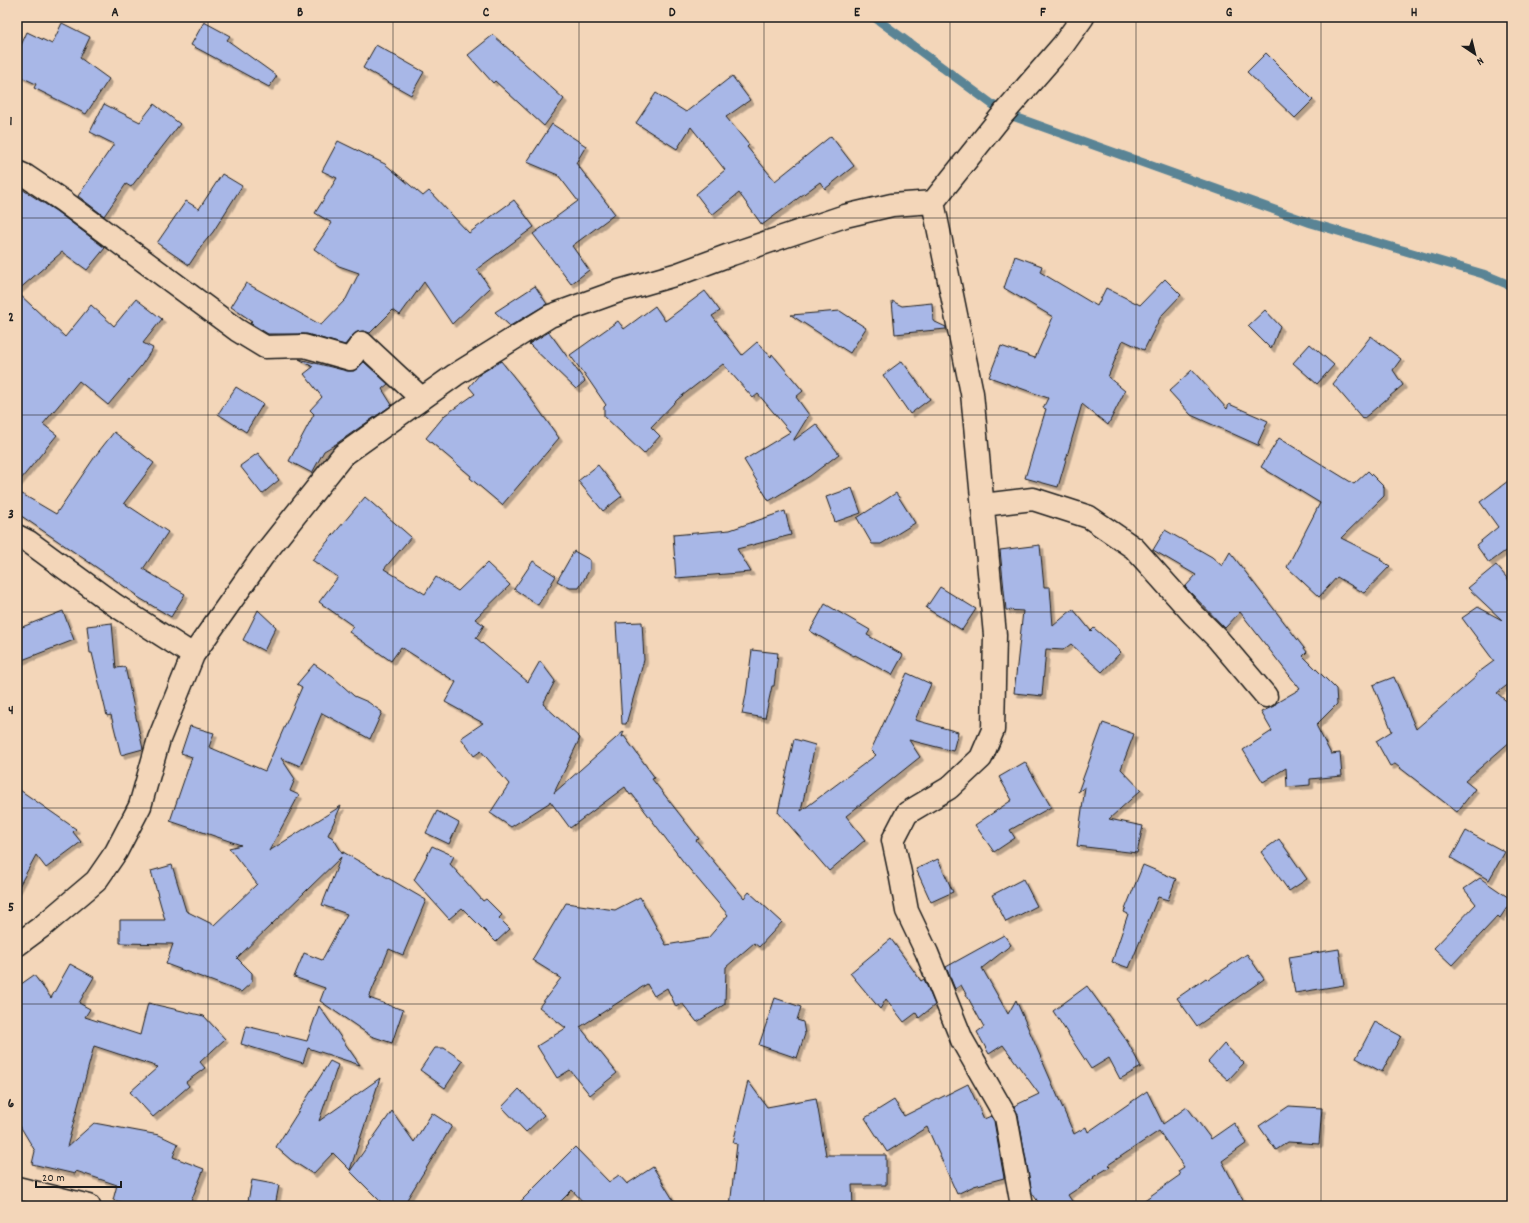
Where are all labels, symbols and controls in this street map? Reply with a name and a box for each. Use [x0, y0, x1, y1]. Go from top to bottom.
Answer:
text: A [111, 4, 119, 23]
text: B [297, 4, 303, 23]
text: C [483, 4, 490, 23]
text: D [669, 4, 676, 23]
text: E [854, 4, 861, 23]
text: F [1040, 4, 1046, 23]
text: G [1226, 4, 1233, 23]
text: H [1411, 4, 1418, 23]
north arrow [1455, 34, 1495, 74]
text: N [1472, 52, 1486, 69]
text: 1 [10, 113, 13, 132]
text: 2 [8, 309, 14, 328]
text: 3 [8, 506, 14, 525]
text: 4 [8, 702, 14, 721]
text: 5 [8, 899, 14, 918]
text: 6 [8, 1095, 15, 1114]
scale bar [36, 1163, 121, 1189]
text: 20 m [42, 1170, 65, 1187]

